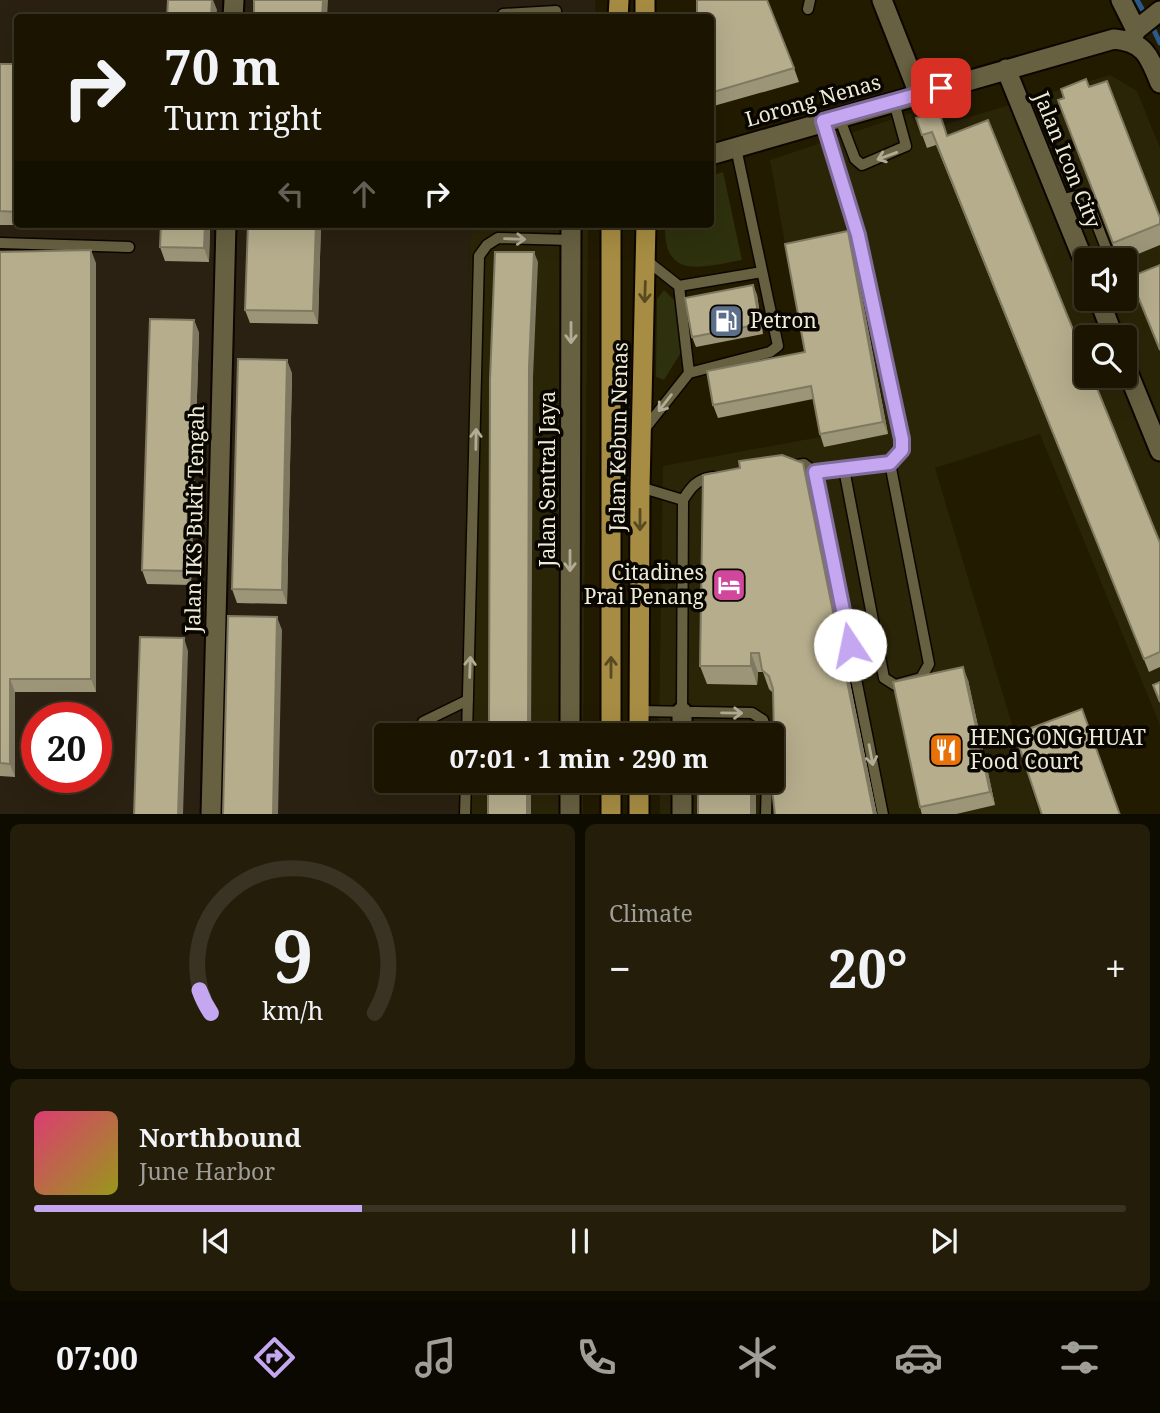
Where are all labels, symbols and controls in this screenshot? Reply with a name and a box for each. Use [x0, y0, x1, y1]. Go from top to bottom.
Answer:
text: 70 m [164, 33, 280, 99]
icon: right [49, 42, 140, 133]
pin [911, 58, 971, 118]
street label: Lorong Nenas [742, 67, 884, 133]
icon: arrive [922, 69, 960, 107]
street label: Jalan Icon City [1027, 86, 1108, 232]
text: Turn right [164, 96, 322, 139]
one-way arrow [877, 150, 899, 163]
icon: left [272, 175, 310, 213]
icon: ahead [345, 175, 383, 213]
icon: right [418, 175, 456, 213]
one-way arrow [504, 232, 527, 245]
map controls [1074, 248, 1137, 388]
button: sound [1074, 248, 1137, 311]
one-way arrow [638, 280, 652, 303]
fuel station icon: Petron [707, 302, 745, 340]
place label: Petron [750, 306, 817, 334]
one-way arrow [564, 321, 578, 344]
button: search [1074, 325, 1137, 388]
street label: Jalan Kebun Nenas [602, 342, 634, 533]
street label: Jalan Sentral Jaya [533, 391, 561, 568]
one-way arrow [657, 394, 673, 412]
street label: Jalan IKS Bukit Tengah [178, 405, 210, 634]
one-way arrow [469, 428, 483, 451]
one-way arrow [633, 508, 647, 531]
one-way arrow [563, 549, 577, 572]
place label: Citadines Prai Penang [584, 558, 705, 610]
hotel icon: Citadines Prai Penang [710, 566, 748, 604]
position arrow [813, 608, 887, 682]
one-way arrow [464, 656, 477, 679]
one-way arrow [604, 656, 618, 679]
speed limit sign: 20 [21, 702, 112, 793]
one-way arrow [720, 706, 743, 720]
place label: HENG ONG HUAT Food Court [970, 723, 1146, 775]
restaurant icon: HENG ONG HUAT Food Court [927, 731, 965, 769]
text: 07:01 · 1 min · 290 m [449, 740, 709, 776]
one-way arrow [865, 743, 879, 766]
text: Climate [609, 897, 693, 929]
text: 9 [272, 905, 313, 1004]
text: 20° [828, 932, 908, 1003]
text: − [609, 942, 631, 994]
text: + [1105, 942, 1126, 994]
text: km/h [262, 992, 323, 1026]
text: Northbound [139, 1119, 301, 1155]
text: June Harbor [139, 1155, 275, 1187]
icon: previous [197, 1222, 235, 1260]
icon: pause [561, 1222, 599, 1260]
icon: next [925, 1222, 963, 1260]
icon: directions [250, 1333, 299, 1382]
icon: music [411, 1333, 460, 1382]
icon: phone [572, 1333, 621, 1382]
icon: climate [733, 1333, 782, 1382]
icon: car [894, 1333, 943, 1382]
icon: filters [1055, 1333, 1104, 1382]
text: 07:00 [56, 1336, 138, 1379]

